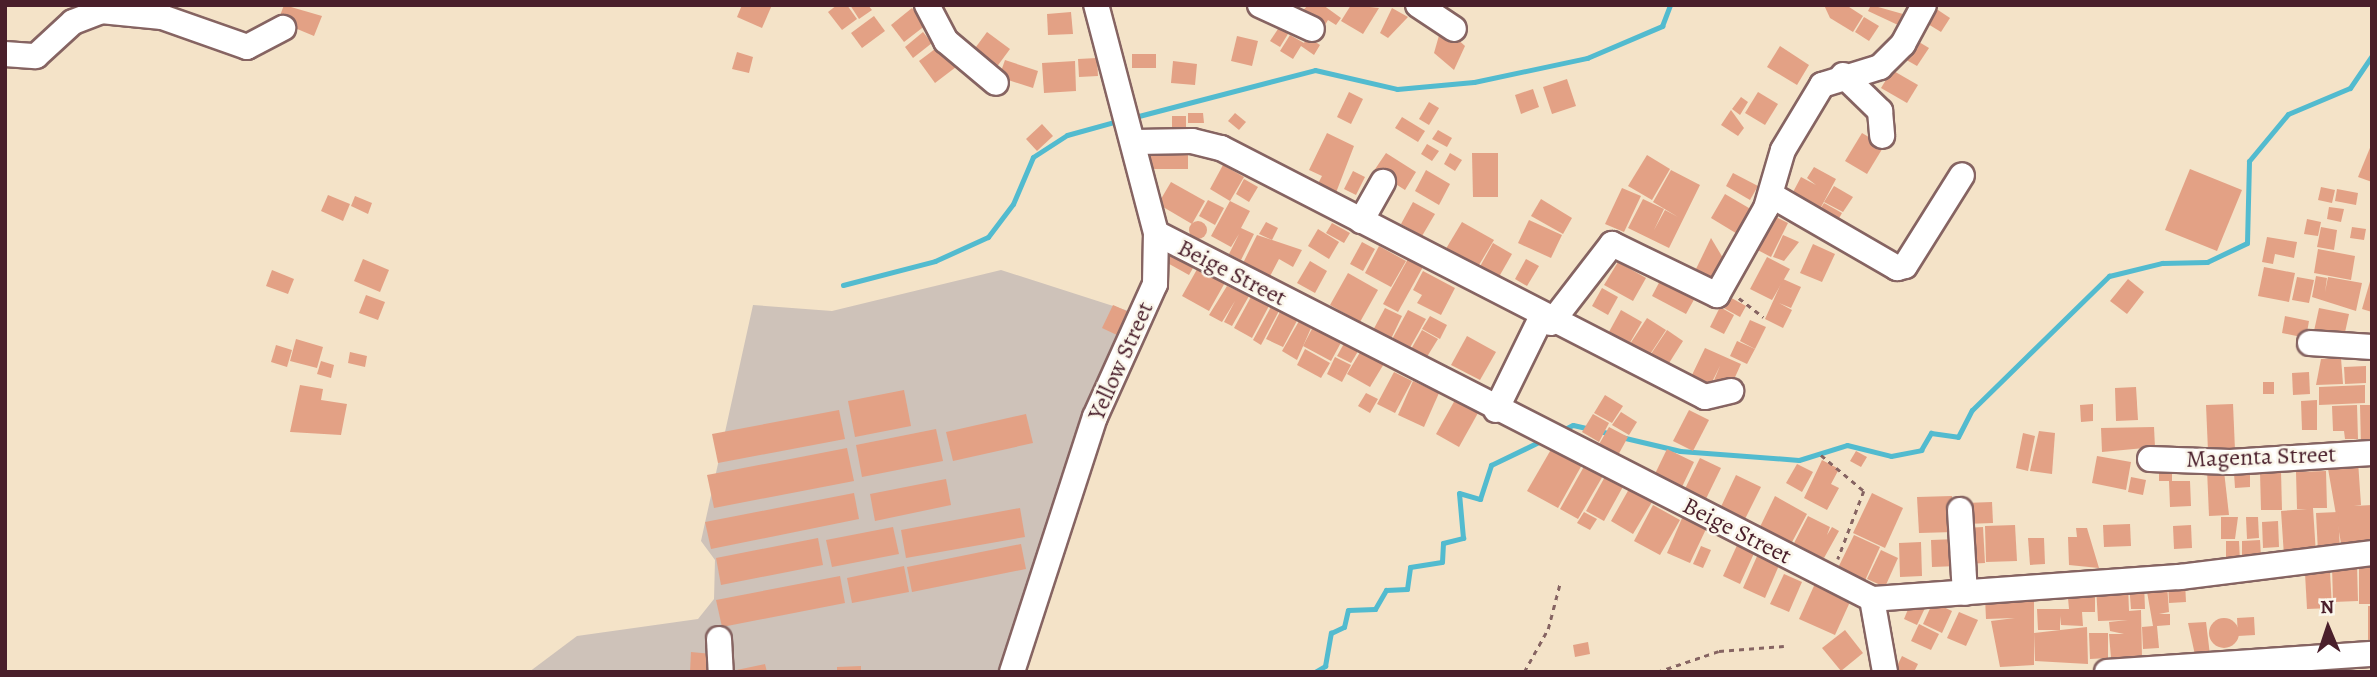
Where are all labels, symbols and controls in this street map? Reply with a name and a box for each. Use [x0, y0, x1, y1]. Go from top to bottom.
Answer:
street label: Beige Street [1173, 233, 1291, 313]
street label: Yellow Street [1082, 297, 1160, 425]
street label: Magenta Street [2186, 440, 2336, 474]
street label: Beige Street [1678, 491, 1796, 571]
north arrow [2293, 593, 2363, 663]
text: N [2320, 594, 2335, 620]

